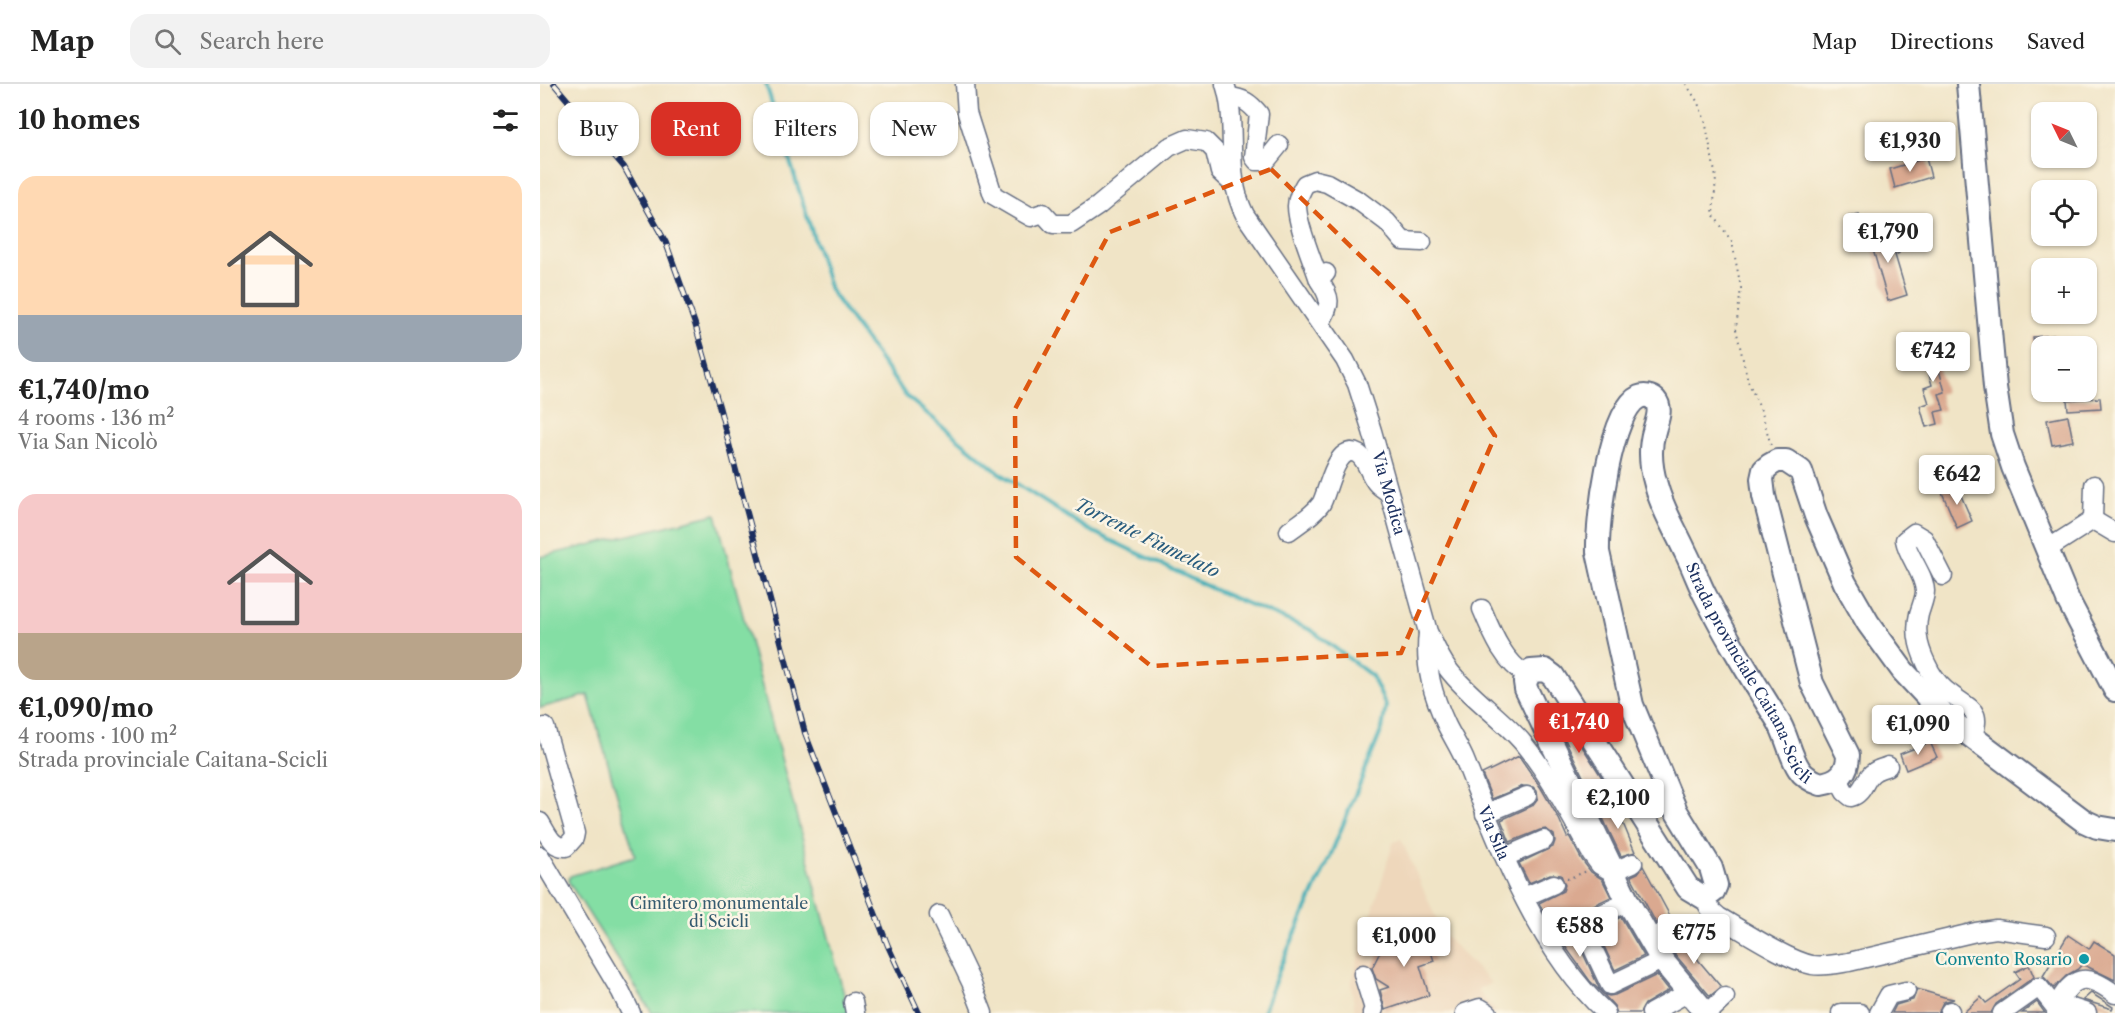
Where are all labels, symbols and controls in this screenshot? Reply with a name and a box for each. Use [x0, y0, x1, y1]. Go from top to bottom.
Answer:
search box [130, 14, 550, 68]
text: Map [30, 24, 94, 58]
icon: search [151, 25, 184, 58]
text: Search here [199, 28, 324, 55]
text: Map [1812, 29, 1857, 54]
text: Directions [1890, 29, 1994, 54]
text: Saved [2027, 29, 2085, 54]
chip: Buy [558, 102, 639, 156]
chip: Rent [651, 102, 741, 156]
chip: Filters [753, 102, 858, 156]
chip: New [870, 102, 958, 156]
north arrow [2031, 102, 2097, 168]
map controls [2031, 102, 2097, 402]
text: 10 homes [18, 104, 140, 136]
icon: filters [489, 104, 522, 137]
pin: €1,930 [1861, 122, 1959, 173]
text: €1,930 [1879, 129, 1941, 153]
button: locate [2031, 180, 2097, 246]
pin: €1,790 [1839, 213, 1937, 264]
icon: home [216, 215, 324, 323]
text: €1,790 [1857, 220, 1919, 244]
button: + [2031, 258, 2097, 324]
pin: €742 [1897, 332, 1969, 383]
button: − [2031, 336, 2097, 402]
text: €742 [1910, 339, 1956, 363]
text: €1,740/mo [18, 374, 149, 406]
text: 4 rooms · 136 m² [18, 406, 174, 430]
text: Via San Nicolò [18, 430, 158, 454]
street label: Via Modica [1368, 448, 1411, 537]
pin: €642 [1921, 455, 1993, 506]
text: €642 [1933, 462, 1981, 486]
water label: Torrente Fiumelato [1071, 493, 1223, 583]
icon: home [216, 533, 324, 641]
street label: Strada provinciale Caitana-Scicli [1682, 559, 1816, 788]
text: €1,090/mo [18, 692, 153, 724]
pin: €1,740 [1530, 703, 1628, 754]
pin: €1,090 [1869, 705, 1967, 756]
text: €1,740 [1548, 710, 1610, 734]
text: €1,090 [1886, 712, 1950, 736]
text: 4 rooms · 100 m² [18, 724, 177, 748]
text: Strada provinciale Caitana-Scicli [18, 748, 328, 772]
pin: €2,100 [1569, 779, 1667, 830]
text: €2,100 [1586, 786, 1650, 810]
street label: Via Sila [1473, 802, 1514, 863]
park label: Cimitero monumentale di Scicli [630, 893, 808, 931]
pin: €588 [1544, 907, 1616, 958]
text: €588 [1556, 914, 1604, 938]
pin: €775 [1658, 914, 1730, 965]
pin: €1,000 [1355, 917, 1453, 968]
text: €775 [1672, 921, 1716, 945]
text: €1,000 [1371, 924, 1437, 948]
place label: Convento Rosario [1935, 949, 2072, 969]
marker: Convento Rosario [2077, 952, 2091, 966]

